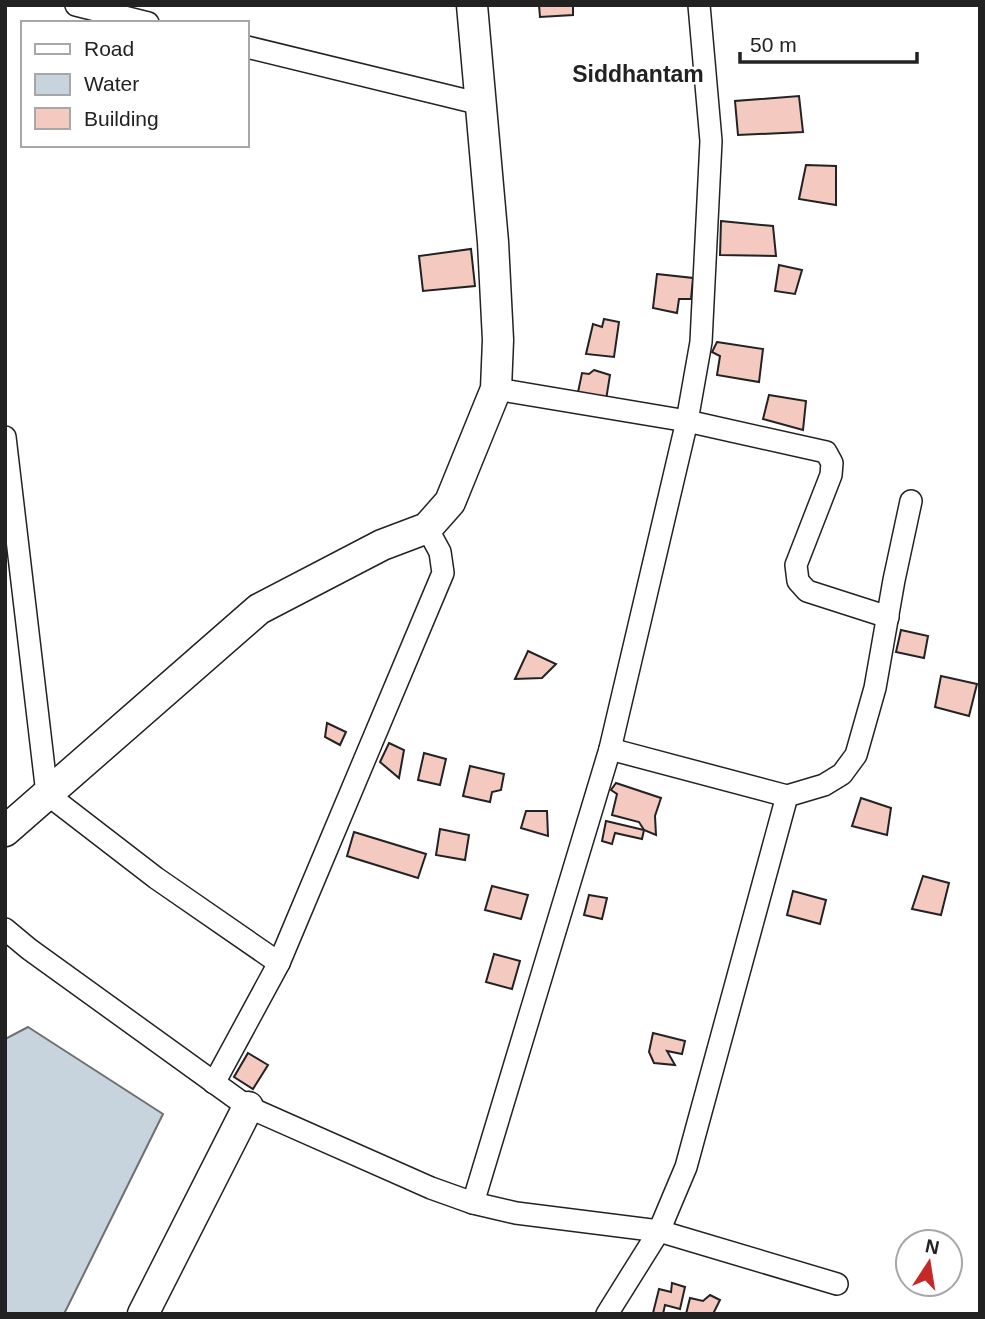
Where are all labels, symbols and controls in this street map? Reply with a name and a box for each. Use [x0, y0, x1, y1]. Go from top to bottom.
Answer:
legend [21, 21, 248, 147]
scale bar [740, 21, 917, 65]
text: 50 m [750, 33, 797, 56]
text: Road [84, 37, 134, 60]
district label: Siddhantam [572, 61, 704, 87]
text: Water [84, 72, 139, 95]
text: Building [84, 107, 159, 130]
north arrow [894, 1228, 964, 1298]
text: N [924, 1235, 941, 1259]

